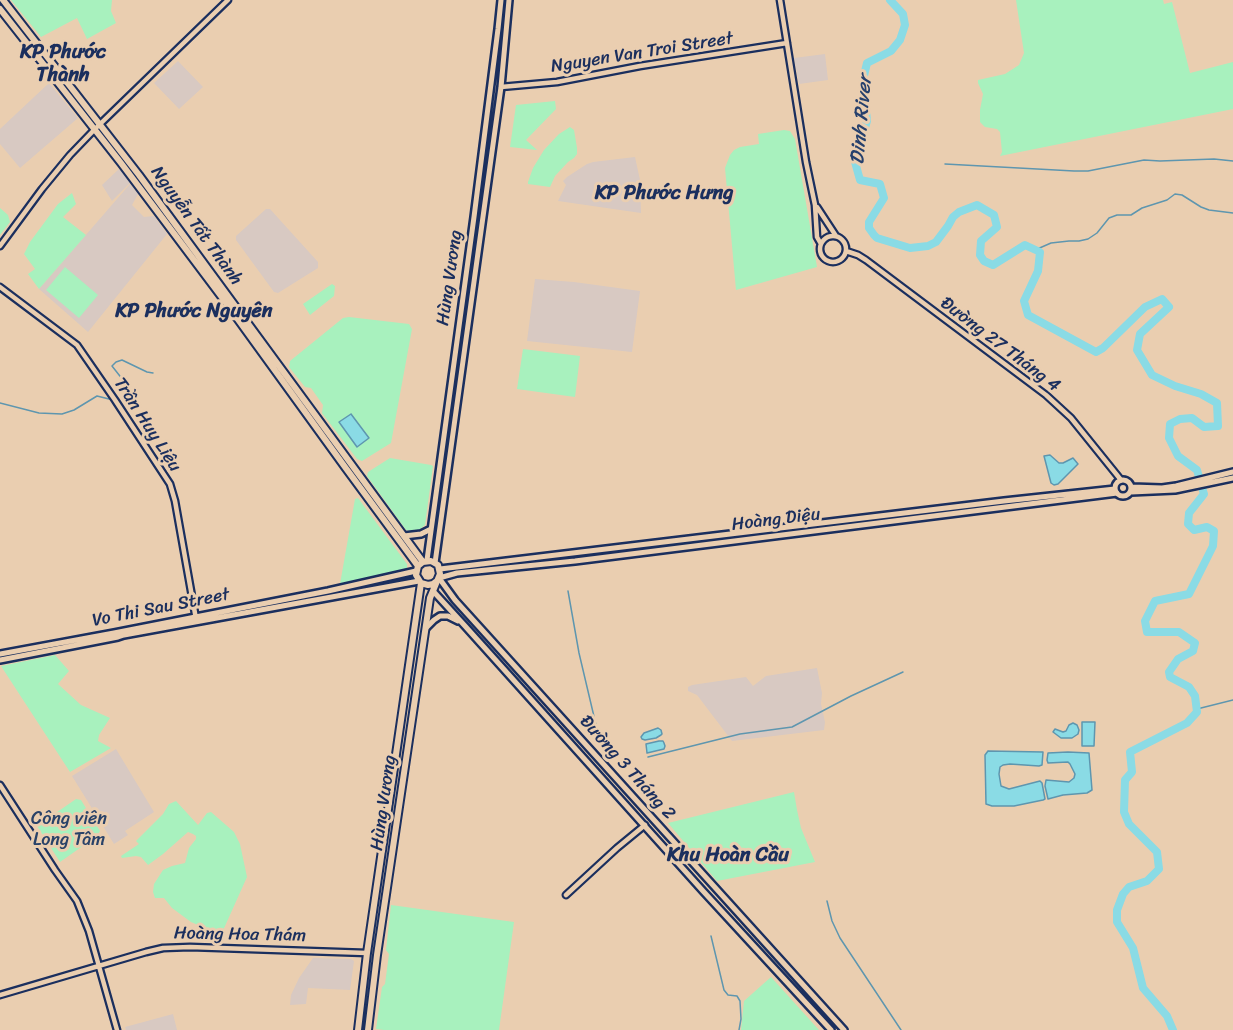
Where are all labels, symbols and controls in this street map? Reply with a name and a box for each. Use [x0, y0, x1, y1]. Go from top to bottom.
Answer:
street label: Nguyen Van Troi Street [549, 28, 735, 78]
district label: KP Phước Thành [20, 41, 106, 88]
water label: Dinh River [846, 74, 878, 166]
street label: Nguyễn Tất Thành [146, 162, 246, 290]
district label: KP Phước Hưng [595, 182, 733, 206]
street label: Hùng Vương [433, 229, 467, 327]
street label: Đường 27 Tháng 4 [936, 293, 1064, 397]
district label: KP Phước Nguyên [115, 300, 273, 324]
street label: Trần Huy Liệu [109, 374, 185, 476]
street label: Hoàng Diệu [731, 504, 821, 536]
street label: Vo Thi Sau Street [91, 584, 231, 632]
street label: Đường 3 Tháng 2 [574, 711, 680, 825]
street label: Hùng Vương [367, 754, 401, 852]
park label: Công viên Long Tâm [31, 808, 107, 850]
district label: Khu Hoàn Cầu [667, 844, 789, 868]
street label: Hoàng Hoa Thám [174, 923, 306, 947]

